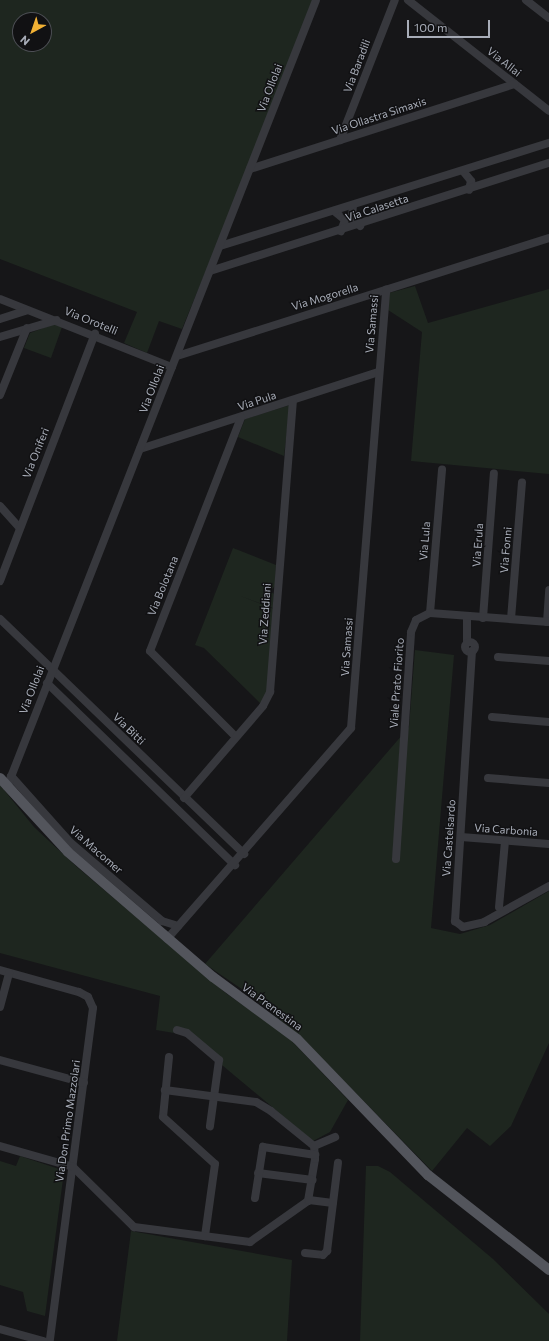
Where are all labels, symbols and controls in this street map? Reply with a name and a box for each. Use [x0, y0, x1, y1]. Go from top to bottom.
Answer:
north arrow [12, 12, 52, 52]
scale bar [409, 12, 492, 38]
text: 100 m [414, 20, 448, 34]
text: N [17, 33, 32, 48]
street label: Via Baradili [341, 38, 373, 94]
street label: Via Allai [484, 44, 524, 80]
street label: Via Ollolai [255, 62, 285, 114]
street label: Via Ollastra Simaxis [330, 95, 428, 137]
street label: Via Calasetta [344, 192, 410, 224]
street label: Via Mogorella [290, 281, 360, 313]
street label: Via Samassi [363, 294, 381, 354]
street label: Via Orotelli [62, 304, 120, 338]
street label: Via Ollolai [137, 363, 167, 415]
street label: Via Pula [236, 389, 278, 413]
street label: Via Oniferi [20, 426, 52, 480]
street label: Via Lula [417, 521, 433, 561]
street label: Via Erula [470, 523, 486, 567]
street label: Via Fonni [497, 526, 515, 574]
street label: Via Bolotana [145, 554, 181, 618]
street label: Via Zeddiani [256, 583, 274, 645]
street label: Via Samassi [338, 617, 356, 677]
street label: Viale Prato Fiorito [387, 637, 407, 729]
street label: Via Ollolai [17, 664, 47, 716]
street label: Via Bitti [110, 710, 148, 748]
street label: Via Castelsardo [440, 799, 458, 877]
street label: Via Carbonia [474, 821, 538, 839]
street label: Via Macomer [67, 823, 125, 877]
street label: Via Prenestina [239, 981, 305, 1033]
street label: Via Don Primo Mazzolari [53, 1059, 83, 1183]

